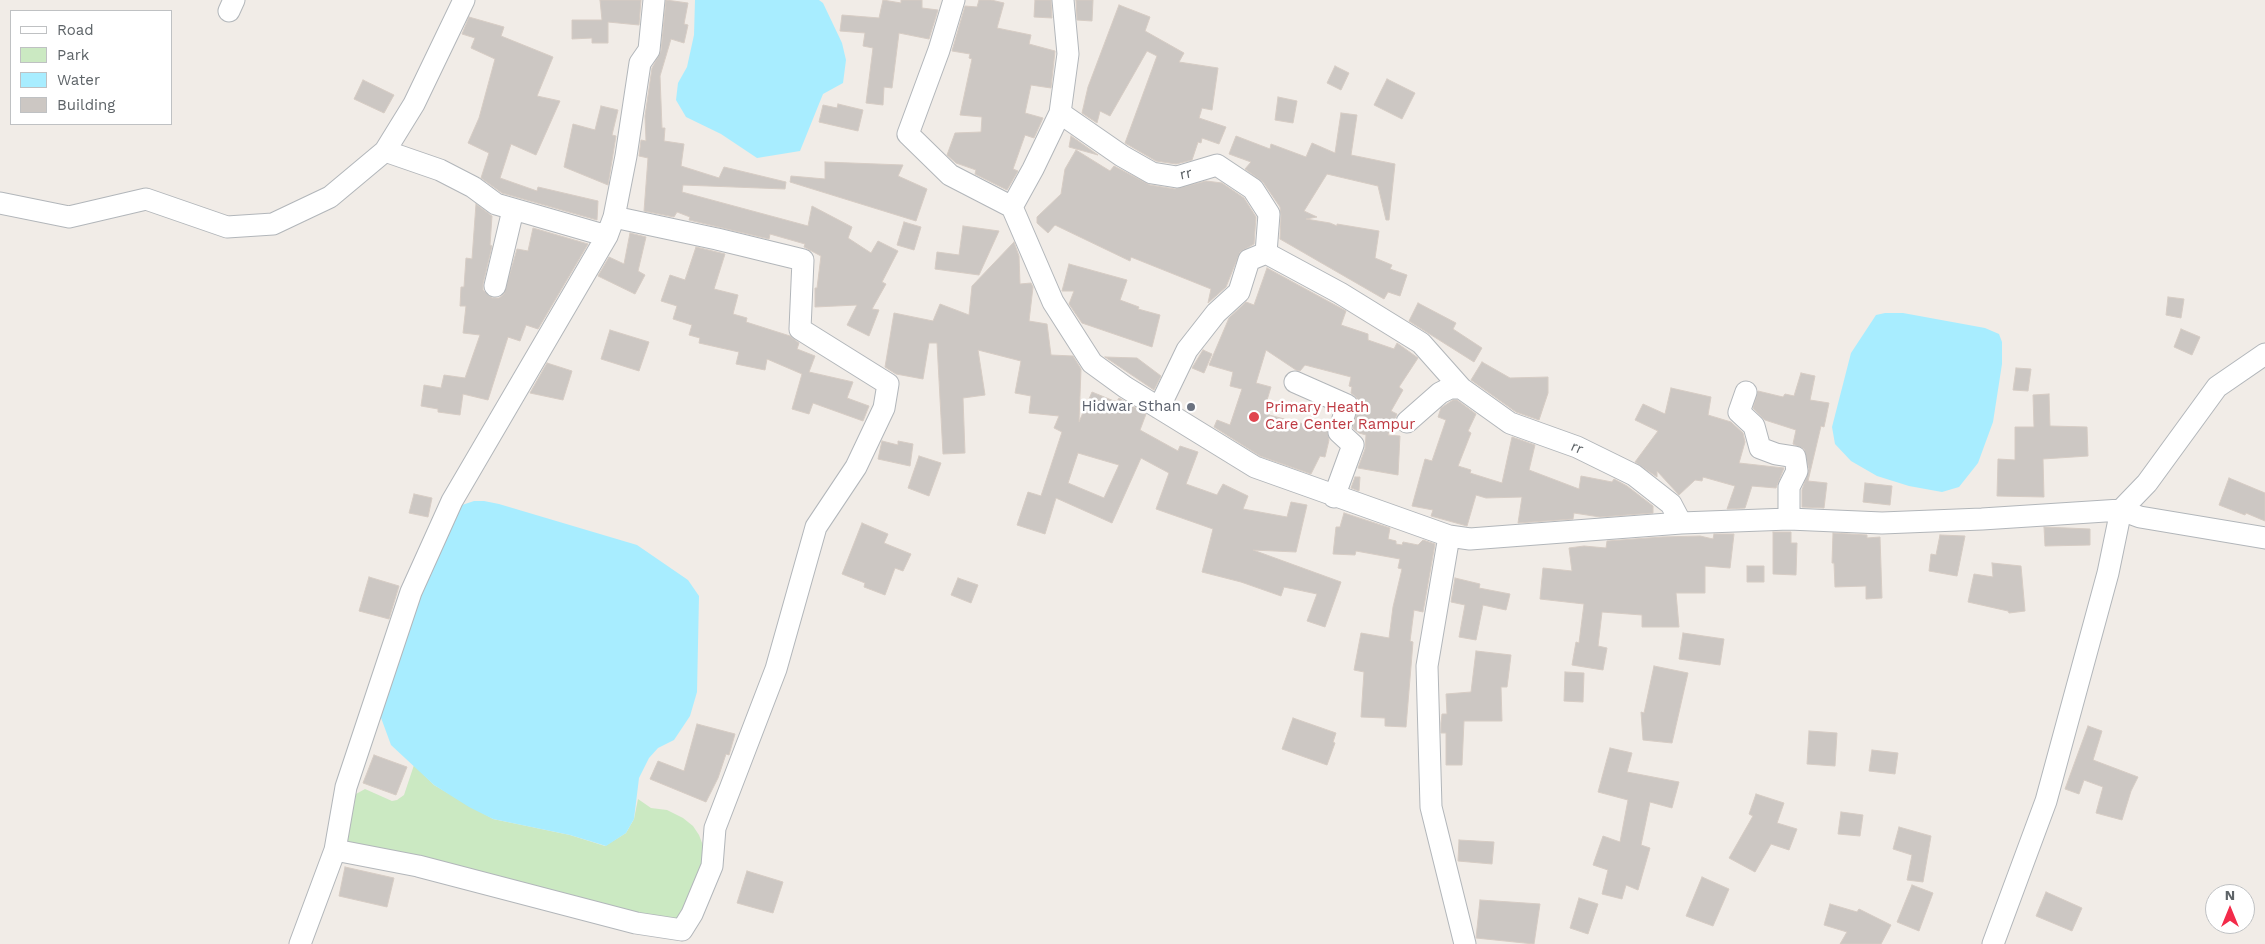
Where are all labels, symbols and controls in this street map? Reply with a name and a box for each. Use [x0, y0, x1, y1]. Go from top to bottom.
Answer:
legend [10, 10, 172, 125]
text: Road [57, 21, 94, 39]
text: Park [57, 46, 89, 64]
text: Water [57, 71, 100, 89]
text: Building [57, 96, 115, 114]
street label: rr [1178, 164, 1194, 184]
place label: Hidwar Sthan [1082, 398, 1181, 416]
place label: Primary Heath Care Center Rampur [1265, 399, 1415, 434]
marker: Hidwar Sthan [1185, 401, 1197, 413]
marker: Primary Heath Care Center Rampur [1247, 410, 1261, 424]
street label: rr [1568, 437, 1586, 459]
north arrow [2205, 884, 2255, 934]
text: N [2225, 887, 2235, 903]

